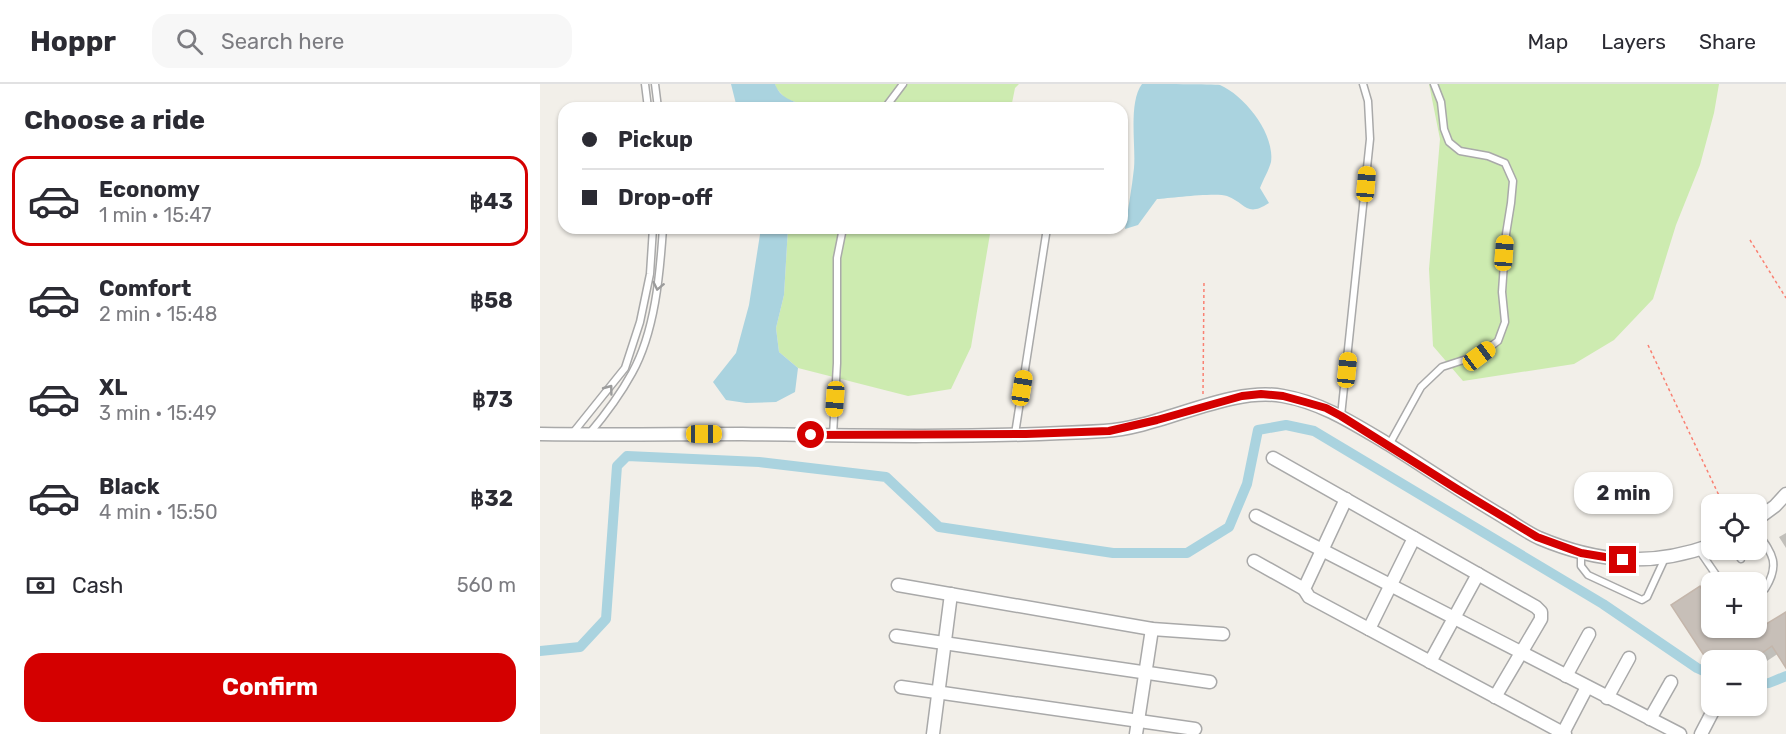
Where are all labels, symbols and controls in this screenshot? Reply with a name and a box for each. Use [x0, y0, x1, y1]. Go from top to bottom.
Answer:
search box [152, 14, 572, 68]
text: Hoppr [30, 25, 116, 58]
icon: search [173, 25, 206, 58]
text: Search here [221, 28, 344, 55]
text: Map [1527, 29, 1568, 54]
text: Layers [1601, 29, 1666, 54]
text: Share [1699, 29, 1756, 54]
text: Choose a ride [24, 104, 205, 136]
text: Pickup [618, 126, 693, 153]
car [1355, 165, 1377, 203]
icon: car [27, 174, 81, 228]
text: Economy [99, 176, 200, 203]
text: Drop-off [618, 184, 713, 211]
text: ฿43 [469, 188, 513, 215]
text: 1 min · 15:47 [99, 203, 211, 227]
car [1494, 234, 1514, 272]
icon: car [27, 273, 81, 327]
text: Comfort [99, 275, 191, 302]
one-way arrow [652, 281, 665, 291]
text: ฿58 [470, 287, 513, 314]
text: 2 min · 15:48 [99, 302, 217, 326]
car [1459, 338, 1499, 374]
car [1336, 351, 1358, 389]
car [1010, 369, 1034, 407]
icon: car [27, 372, 81, 426]
text: XL [99, 374, 127, 401]
car [825, 380, 845, 418]
one-way arrow [602, 385, 613, 396]
text: ฿73 [472, 386, 513, 413]
text: 3 min · 15:49 [99, 401, 217, 425]
route start [797, 421, 824, 448]
car [686, 425, 722, 443]
icon: car [27, 471, 81, 525]
text: Black [99, 473, 160, 500]
callout: 2 min [1574, 473, 1672, 515]
text: 2 min [1596, 481, 1651, 505]
text: ฿32 [470, 485, 513, 512]
map controls [1701, 494, 1767, 716]
button: locate [1701, 494, 1767, 560]
text: 4 min · 15:50 [99, 500, 218, 524]
route end [1609, 546, 1636, 573]
icon: cash [24, 569, 57, 602]
text: Cash [72, 572, 123, 599]
button: + [1701, 572, 1767, 638]
text: 560 m [457, 573, 516, 597]
button: − [1701, 650, 1767, 716]
button: Confirm [24, 653, 516, 722]

